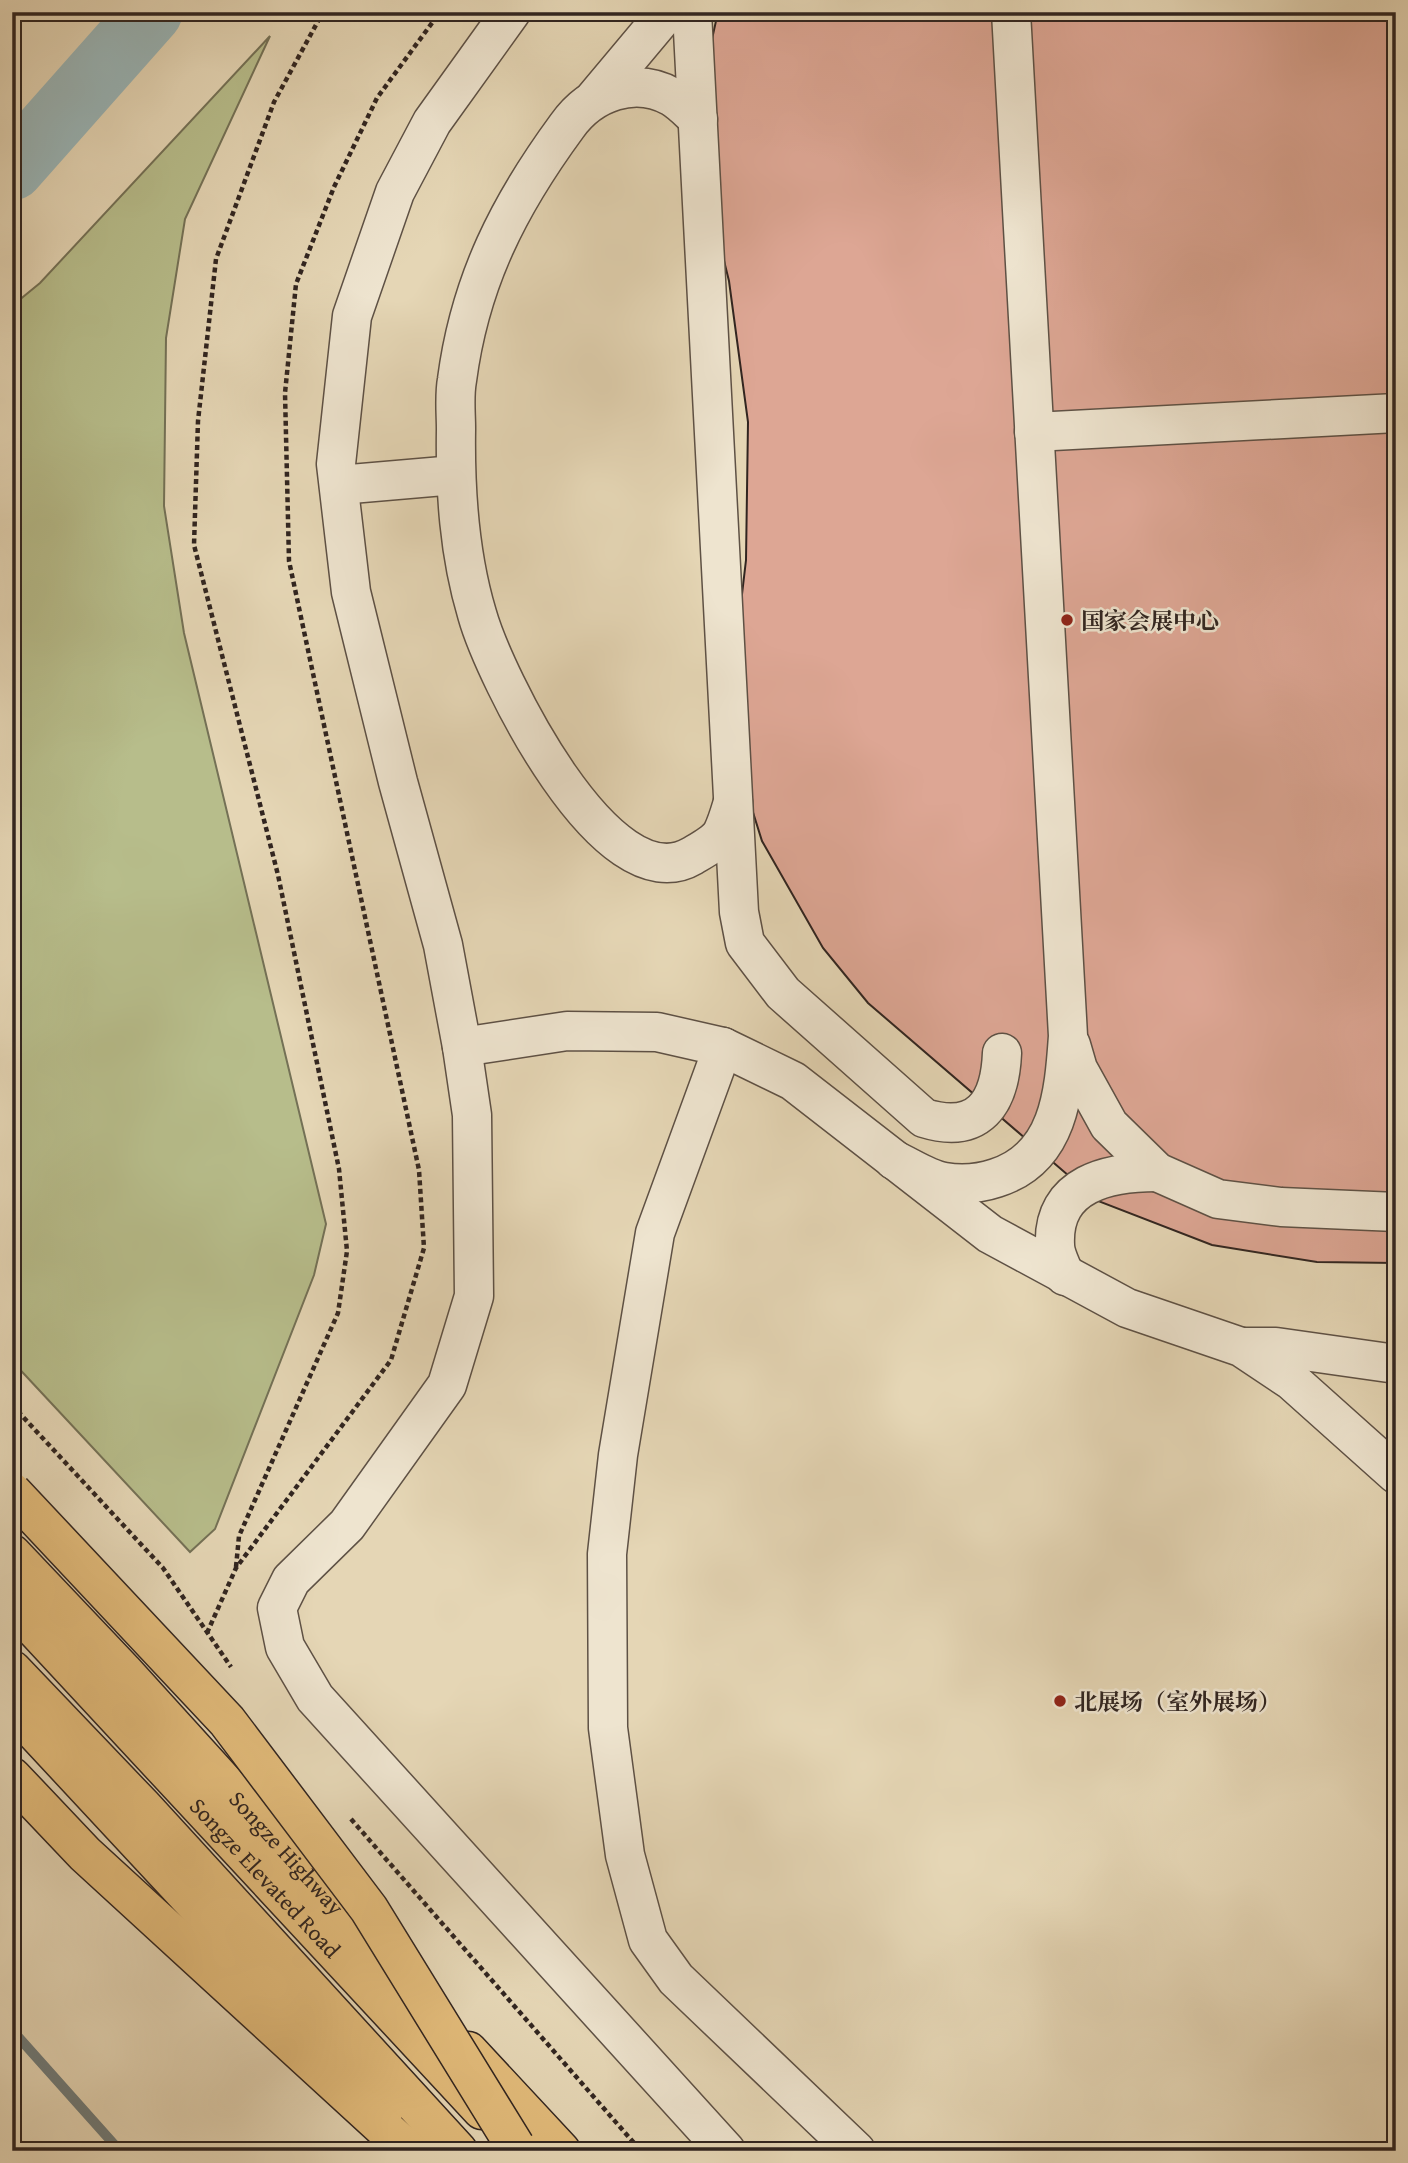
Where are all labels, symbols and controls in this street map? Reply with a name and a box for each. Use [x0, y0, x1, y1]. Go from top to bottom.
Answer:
place label: 国家会展中心 [1081, 604, 1219, 637]
marker: 国家会展中心 [1059, 612, 1075, 628]
place label: 北展场（室外展场） [1074, 1685, 1281, 1718]
marker: 北展场（室外展场） [1052, 1693, 1068, 1709]
street label: Songze Highway [222, 1783, 353, 1922]
street label: Songze Elevated Road [183, 1790, 349, 1965]

